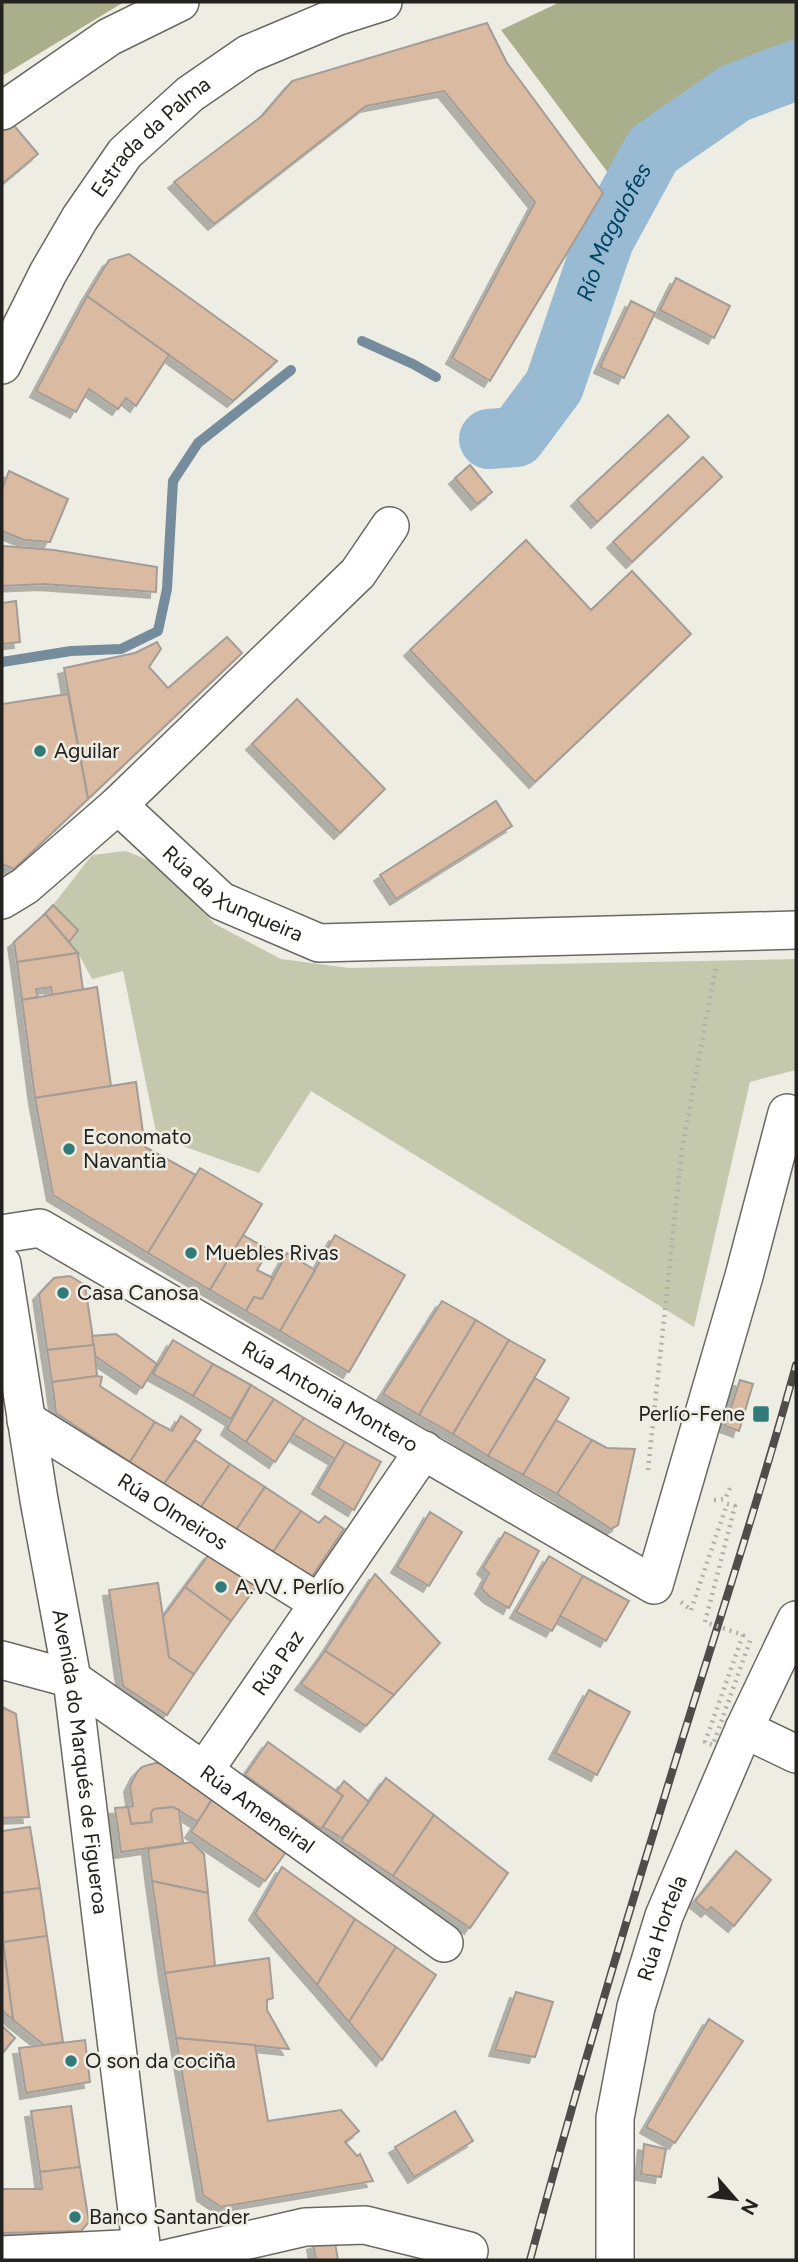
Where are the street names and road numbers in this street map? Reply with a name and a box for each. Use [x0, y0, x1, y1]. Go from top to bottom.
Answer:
street label: Estrada da Palma [85, 71, 215, 202]
street label: Rúa da Xunqueira [158, 840, 307, 947]
street label: Rúa Antonia Montero [238, 1335, 423, 1457]
street label: Rúa Olmeiros [113, 1468, 233, 1555]
street label: Avenida do Marqués de Figueroa [47, 1607, 114, 1915]
street label: Rúa Paz [246, 1625, 309, 1700]
street label: Rúa Ameneiral [195, 1759, 320, 1858]
street label: Rúa Hortela [632, 1871, 692, 1984]

